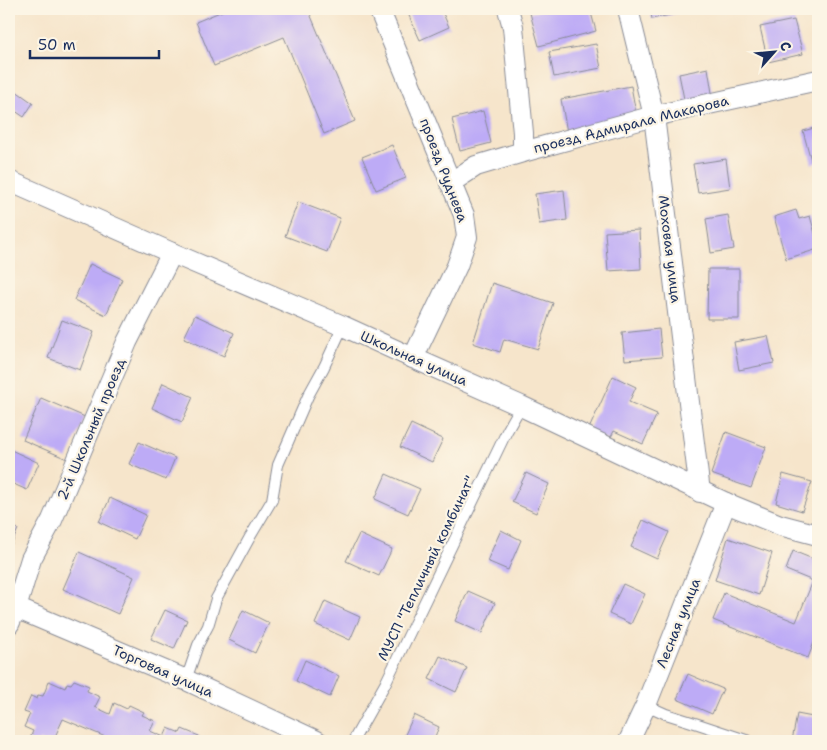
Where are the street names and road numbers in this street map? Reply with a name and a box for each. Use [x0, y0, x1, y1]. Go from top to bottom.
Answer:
street label: проезд Адмирала Макарова [532, 91, 731, 157]
street label: проезд Руднева [416, 116, 472, 225]
street label: Моховая улица [654, 194, 686, 304]
street label: Школьная улица [358, 326, 471, 390]
street label: 2-й Школьный проезд [53, 355, 129, 503]
street label: МУСП "Тепличный комбинат" [373, 473, 479, 663]
street label: Лесная улица [652, 575, 704, 671]
street label: Торговая улица [110, 641, 216, 701]

